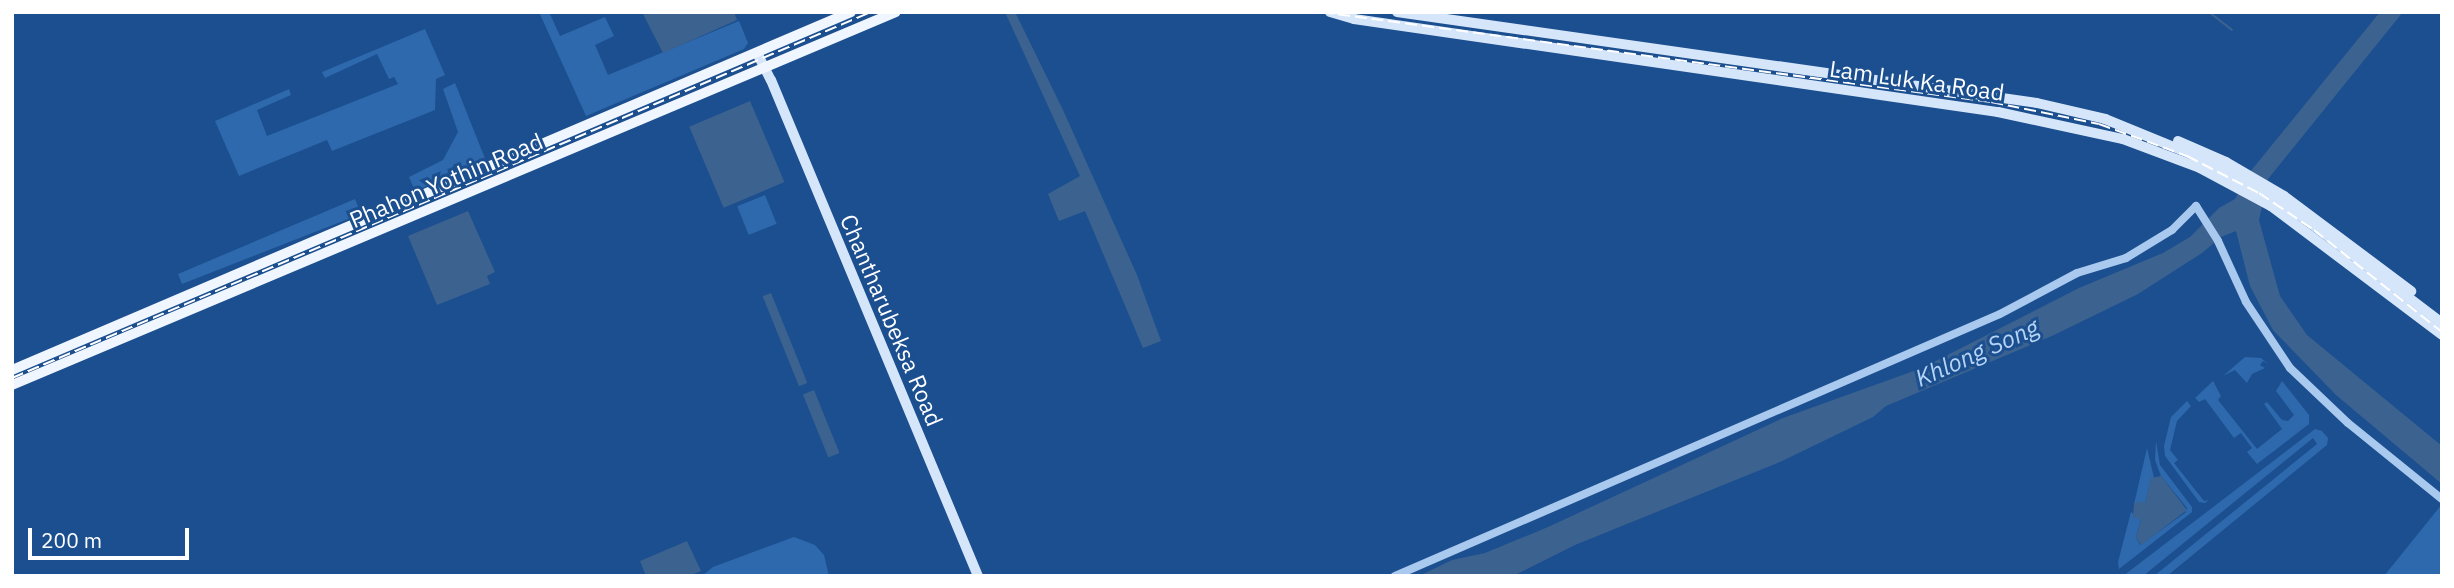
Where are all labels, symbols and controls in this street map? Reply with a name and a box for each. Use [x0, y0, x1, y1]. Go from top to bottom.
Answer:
street label: Lam Luk Ka Road [1828, 54, 2006, 106]
street label: Phahon Yothin Road [345, 127, 547, 233]
street label: Chantharubeksa Road [835, 210, 949, 430]
water label: Khlong Song [1911, 313, 2043, 393]
scale bar [32, 514, 192, 558]
text: 200 m [41, 526, 102, 554]

